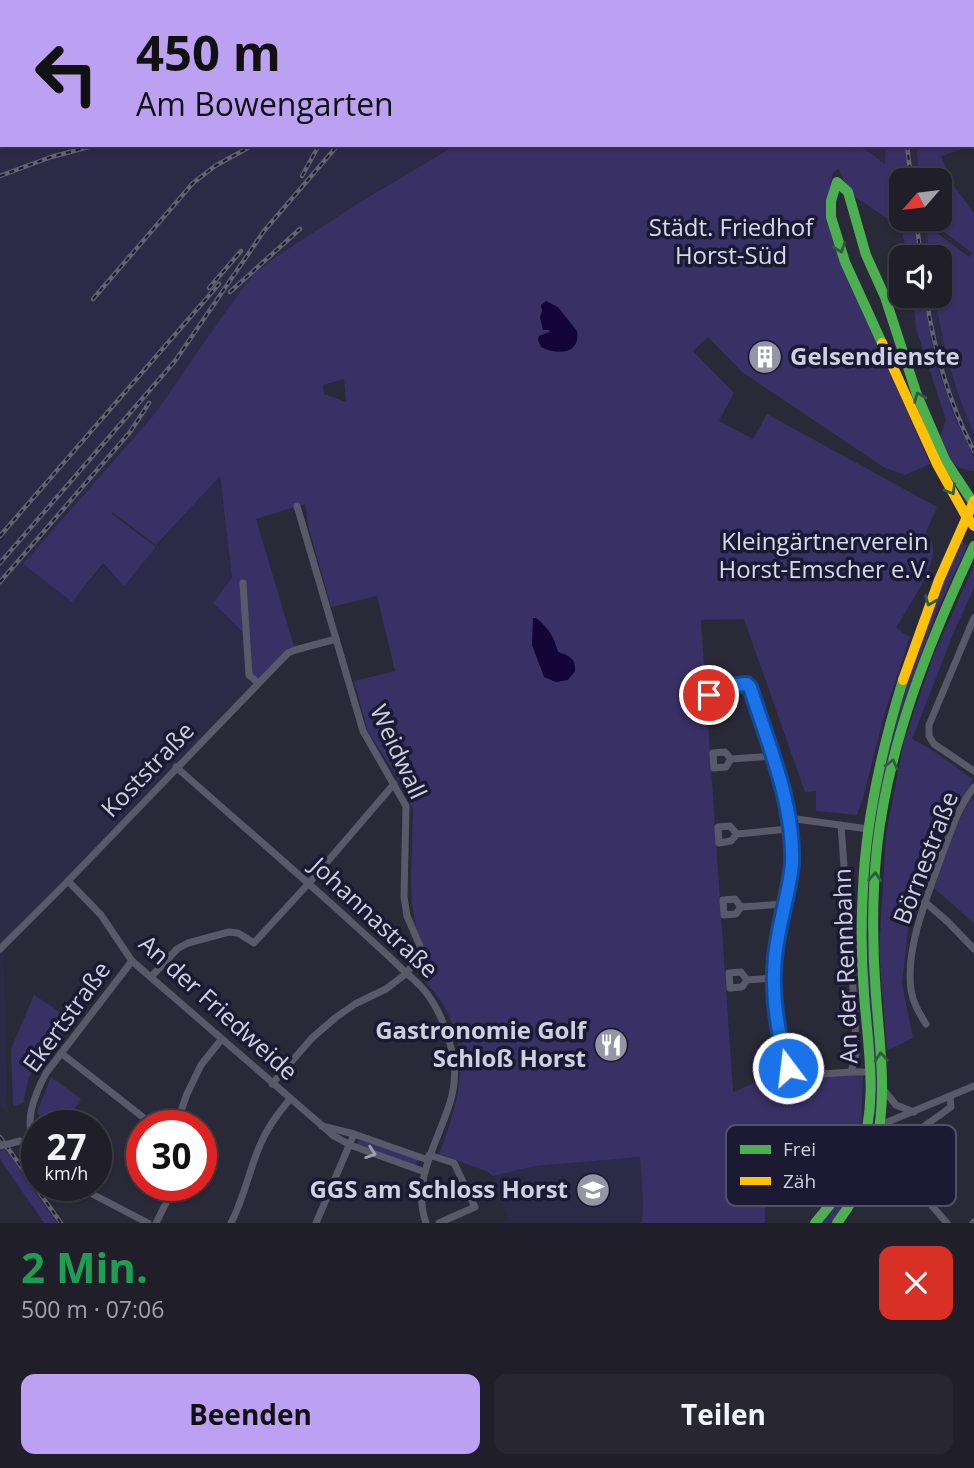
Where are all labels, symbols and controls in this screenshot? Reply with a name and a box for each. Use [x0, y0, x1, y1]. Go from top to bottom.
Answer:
text: 450 m [136, 19, 281, 85]
icon: left [21, 28, 112, 119]
text: Am Bowengarten [136, 82, 394, 125]
north arrow [889, 168, 952, 231]
map controls [889, 168, 952, 308]
park label: Städt. Friedhof Horst-Süd [649, 210, 815, 271]
one-way arrow [832, 241, 846, 253]
button: sound [889, 245, 952, 308]
building icon: Gelsendienste [746, 338, 784, 376]
place label: Gelsendienste [790, 339, 960, 372]
one-way arrow [913, 392, 927, 404]
one-way arrow [943, 483, 956, 496]
park label: Kleingärtnerverein Horst-Emscher e.V. [719, 524, 931, 585]
one-way arrow [924, 595, 938, 607]
pin [679, 665, 739, 725]
icon: arrive [690, 676, 728, 714]
street label: Weidwall [363, 699, 436, 804]
street label: Koststraße [93, 714, 201, 824]
one-way arrow [884, 758, 898, 770]
street label: Börnestraße [884, 786, 965, 928]
street label: Johannastraße [303, 848, 446, 985]
street label: An der Rennbahn [825, 868, 864, 1064]
one-way arrow [867, 871, 882, 882]
street label: An der Friedweide [133, 927, 305, 1087]
street label: Ekertstraße [14, 954, 117, 1078]
place label: Gastronomie Golf Schloß Horst [375, 1013, 588, 1074]
restaurant icon: Gastronomie Golf Schloß Horst [592, 1026, 630, 1064]
position arrow [751, 1031, 825, 1105]
one-way arrow [873, 1051, 888, 1062]
speed limit sign: 30 [126, 1110, 217, 1201]
text: 27 [46, 1123, 87, 1170]
legend [726, 1125, 956, 1206]
text: Frei [783, 1136, 816, 1162]
one-way arrow [365, 1145, 377, 1159]
text: km/h [45, 1161, 88, 1185]
text: Zäh [783, 1168, 816, 1194]
school or university icon: GGS am Schloss Horst [574, 1171, 612, 1209]
place label: GGS am Schloss Horst [309, 1172, 568, 1205]
text: 2 Min. [21, 1238, 148, 1295]
button: close [879, 1246, 953, 1320]
text: 500 m · 07:06 [21, 1293, 164, 1325]
button: Beenden [21, 1374, 480, 1454]
button: Teilen [494, 1374, 953, 1454]

